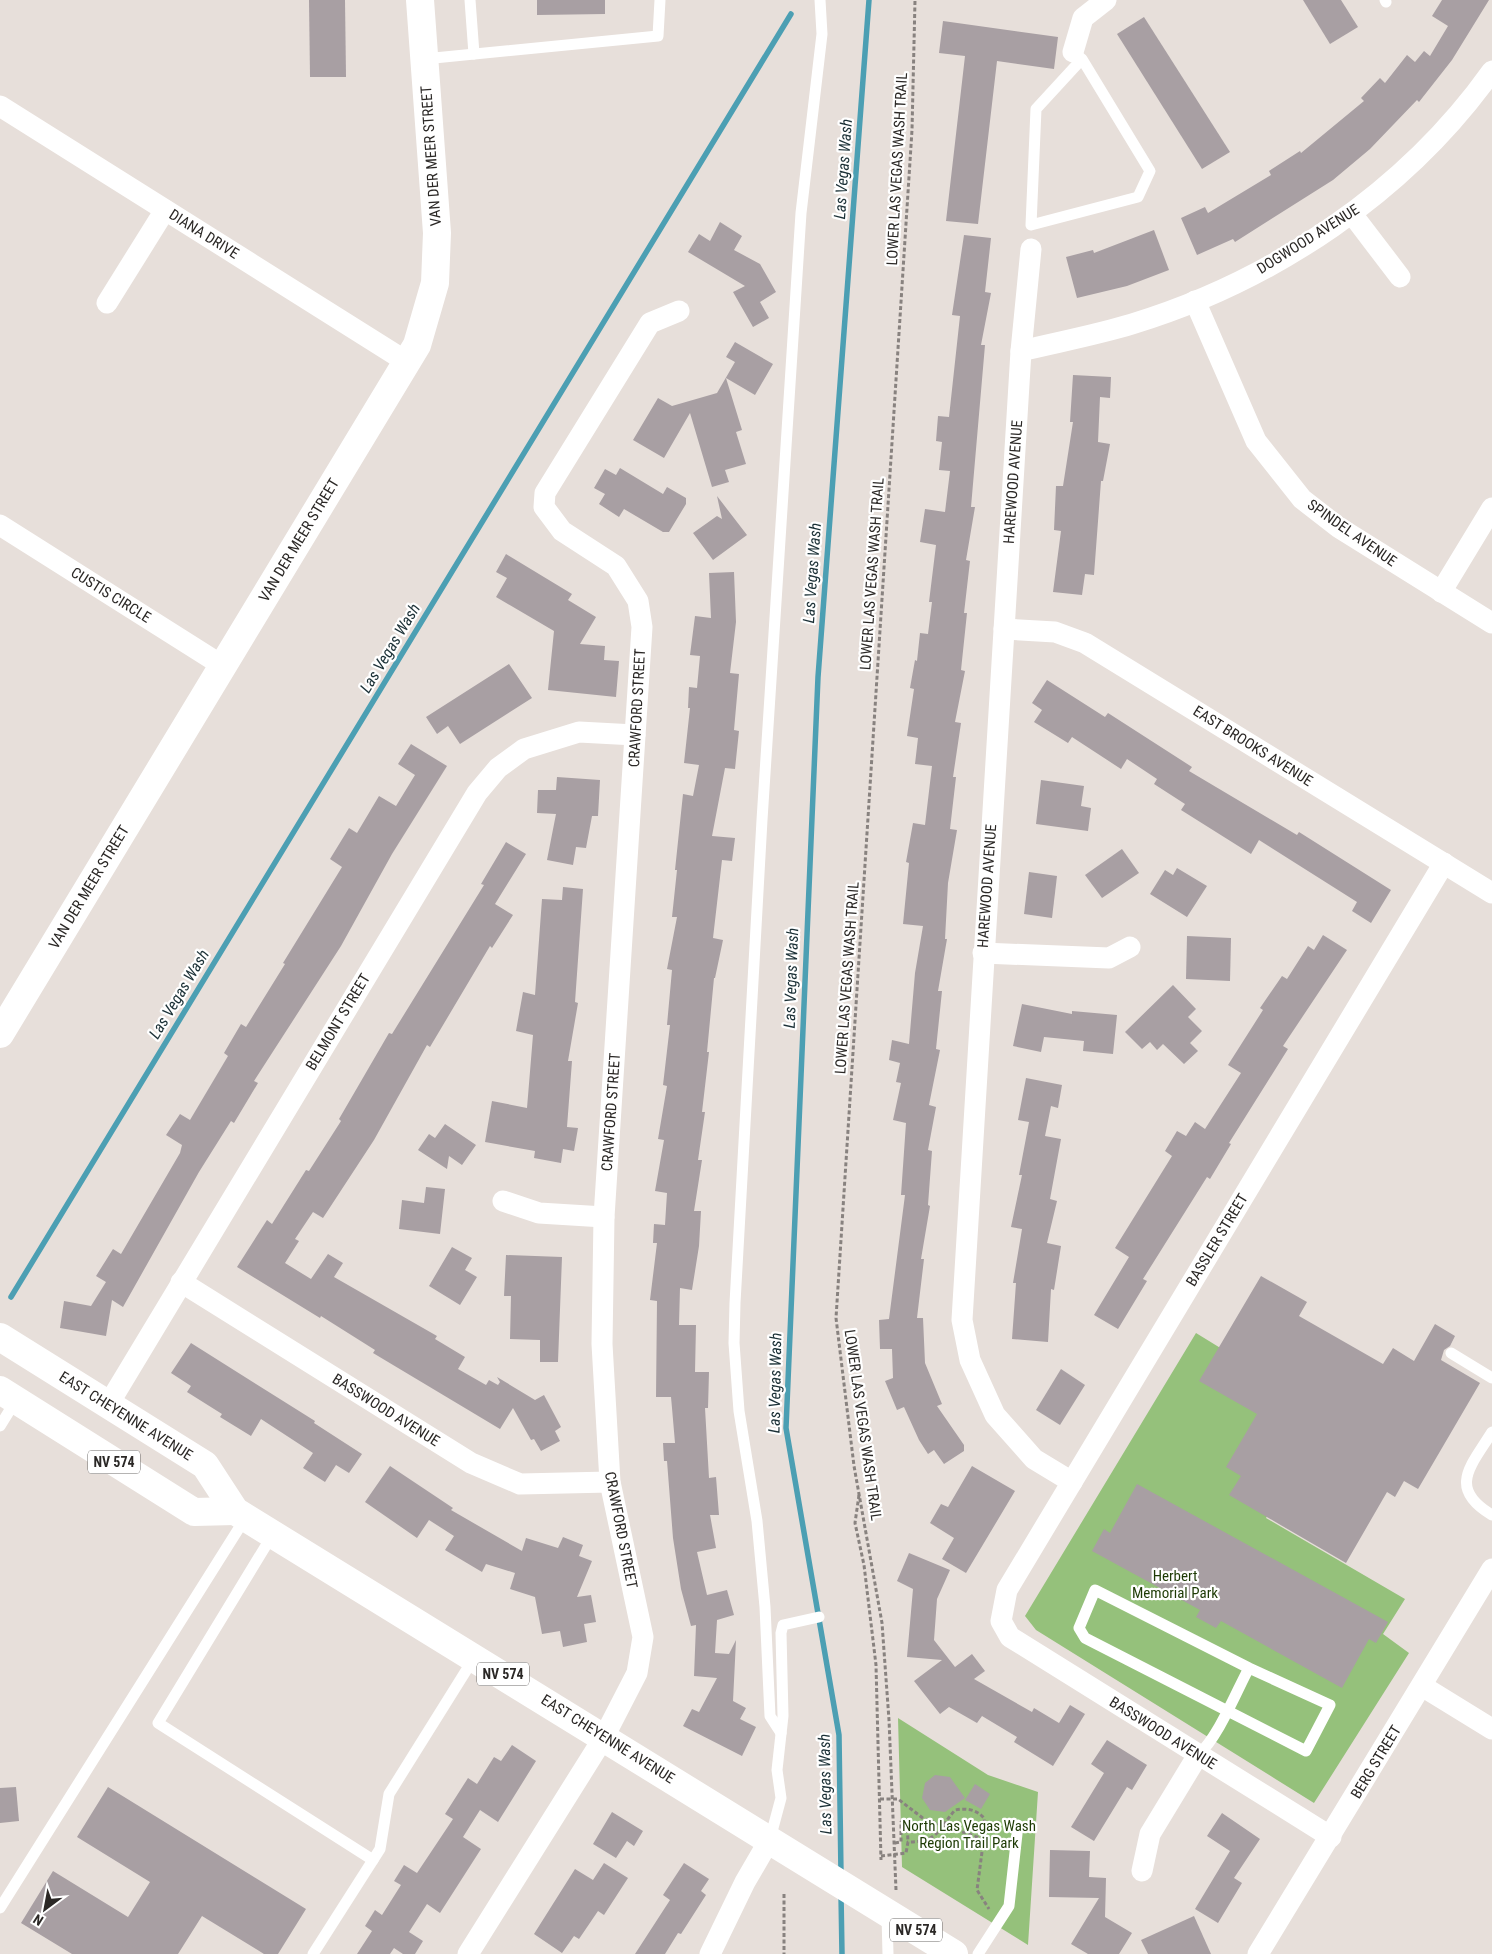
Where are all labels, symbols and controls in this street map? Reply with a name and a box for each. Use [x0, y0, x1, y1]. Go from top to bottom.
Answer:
street label: LOWER LAS VEGAS WASH TRAIL [883, 72, 911, 266]
street label: VAN DER MEER STREET [417, 85, 445, 227]
water label: Las Vegas Wash [830, 118, 856, 220]
street label: DOGWOOD AVENUE [1254, 200, 1362, 278]
street label: DIANA DRIVE [166, 206, 242, 262]
street label: HAREWOOD AVENUE [1000, 420, 1026, 544]
street label: VAN DER MEER STREET [255, 475, 343, 605]
street label: LOWER LAS VEGAS WASH TRAIL [856, 477, 888, 671]
street label: SPINDEL AVENUE [1304, 496, 1400, 570]
water label: Las Vegas Wash [799, 522, 825, 624]
street label: CUSTIS CIRCLE [68, 563, 154, 627]
water label: Las Vegas Wash [356, 600, 424, 696]
street label: CRAWFORD STREET [625, 648, 649, 768]
street label: EAST BROOKS AVENUE [1190, 702, 1316, 790]
street label: VAN DER MEER STREET [45, 822, 133, 952]
street label: HAREWOOD AVENUE [974, 824, 1000, 948]
street label: LOWER LAS VEGAS WASH TRAIL [831, 881, 863, 1075]
water label: Las Vegas Wash [780, 927, 802, 1029]
water label: Las Vegas Wash [145, 946, 213, 1042]
street label: BELMONT STREET [302, 970, 374, 1074]
street label: CRAWFORD STREET [598, 1052, 624, 1172]
street label: BASSLER STREET [1182, 1190, 1252, 1290]
street label: LOWER LAS VEGAS WASH TRAIL [841, 1328, 885, 1522]
water label: Las Vegas Wash [765, 1333, 785, 1433]
street label: EAST CHEYENNE AVENUE [56, 1368, 196, 1464]
street label: BASSWOOD AVENUE [329, 1370, 443, 1450]
road number: NV 574 [88, 1450, 140, 1474]
street label: CRAWFORD STREET [601, 1470, 641, 1590]
park label: Herbert Memorial Park [1132, 1567, 1218, 1602]
road number: NV 574 [477, 1662, 529, 1686]
street label: EAST CHEYENNE AVENUE [538, 1691, 678, 1787]
street label: BASSWOOD AVENUE [1106, 1693, 1220, 1773]
street label: BERG STREET [1347, 1722, 1405, 1802]
water label: Las Vegas Wash [815, 1734, 835, 1834]
park label: North Las Vegas Wash Region Trail Park [902, 1817, 1036, 1852]
north arrow [20, 1884, 70, 1934]
text: N [30, 1911, 46, 1929]
road number: NV 574 [890, 1918, 942, 1942]

